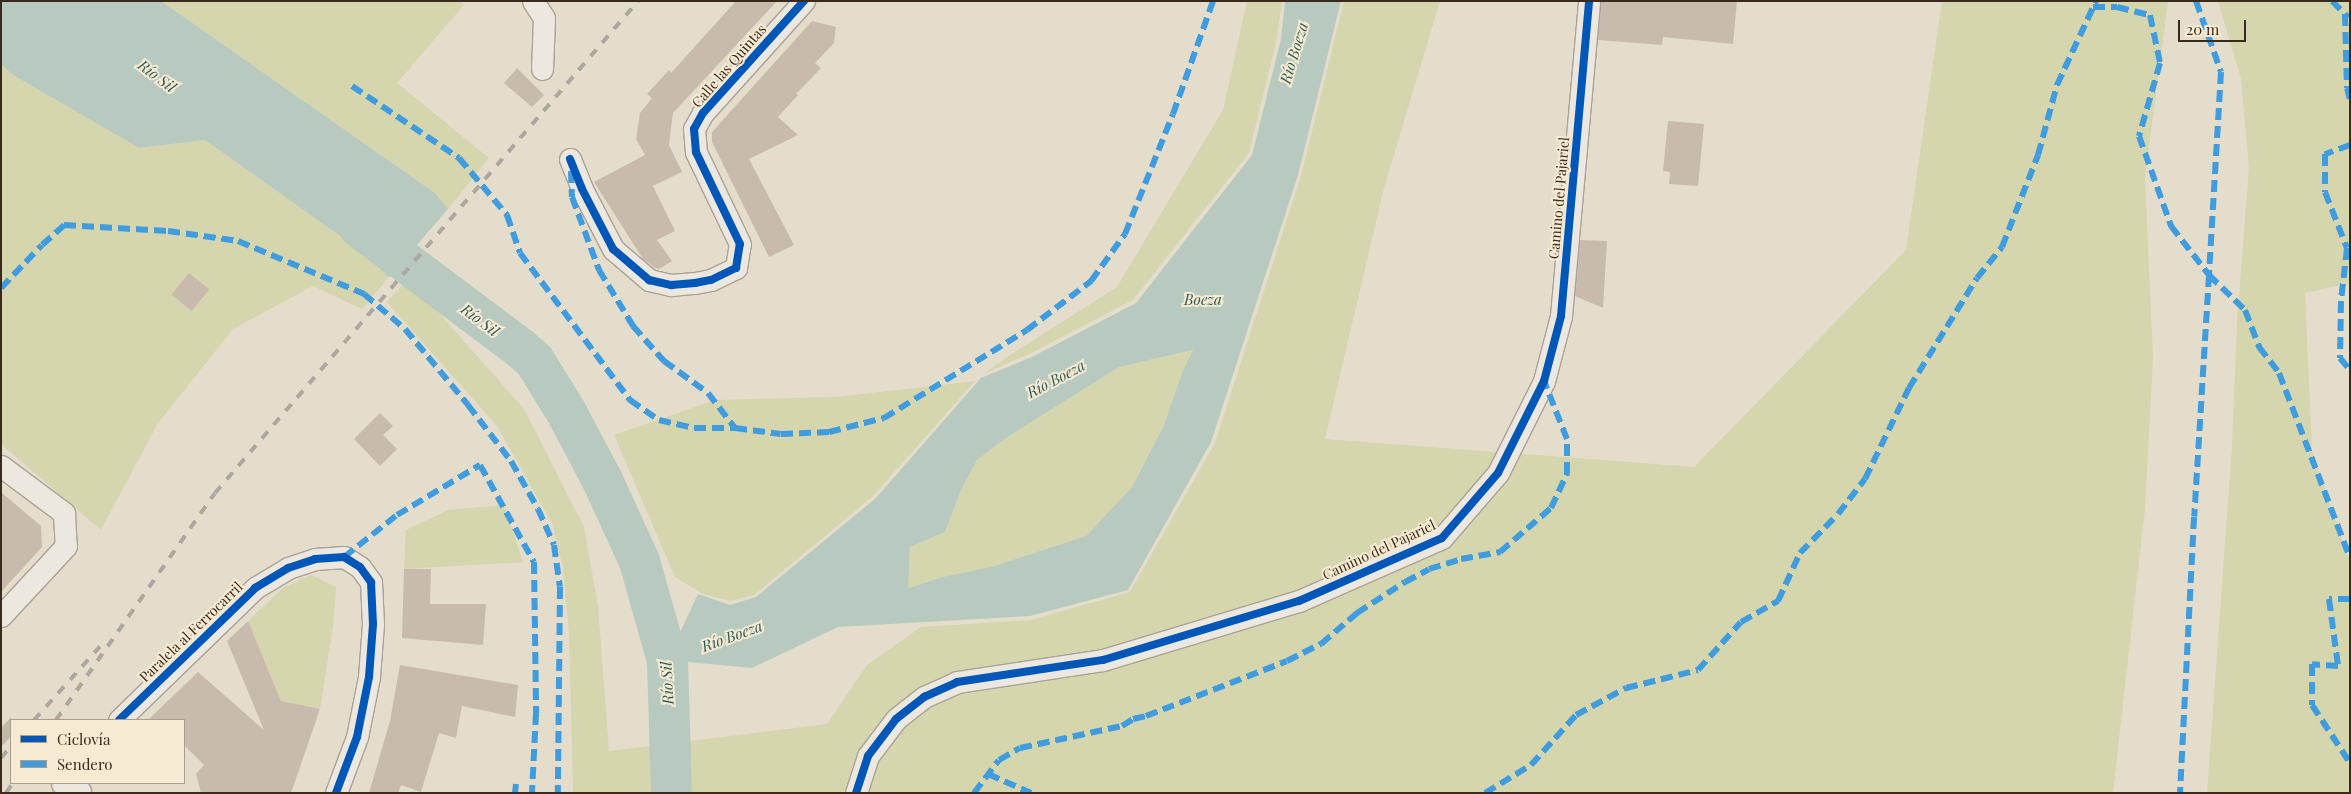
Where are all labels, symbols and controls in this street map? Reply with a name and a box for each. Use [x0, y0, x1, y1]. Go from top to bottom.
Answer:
scale bar [2181, 10, 2248, 42]
text: 20 m [2186, 19, 2219, 39]
water label: Río Boeza [1276, 20, 1312, 86]
street label: Calle las Quintas [688, 21, 770, 111]
water label: Río Sil [134, 56, 180, 96]
street label: Camino del Pajariel [1545, 136, 1573, 260]
water label: Boeza [1184, 291, 1222, 309]
water label: Río Sil [457, 300, 503, 340]
water label: Río Boeza [1024, 356, 1088, 402]
street label: Camino del Pajariel [1320, 516, 1438, 584]
street label: Paralela al Ferrocarril [136, 578, 246, 686]
water label: Río Boeza [699, 617, 765, 655]
water label: Río Sil [657, 661, 677, 705]
legend [10, 719, 185, 784]
text: Ciclovía [57, 729, 110, 749]
text: Sendero [57, 754, 113, 774]

